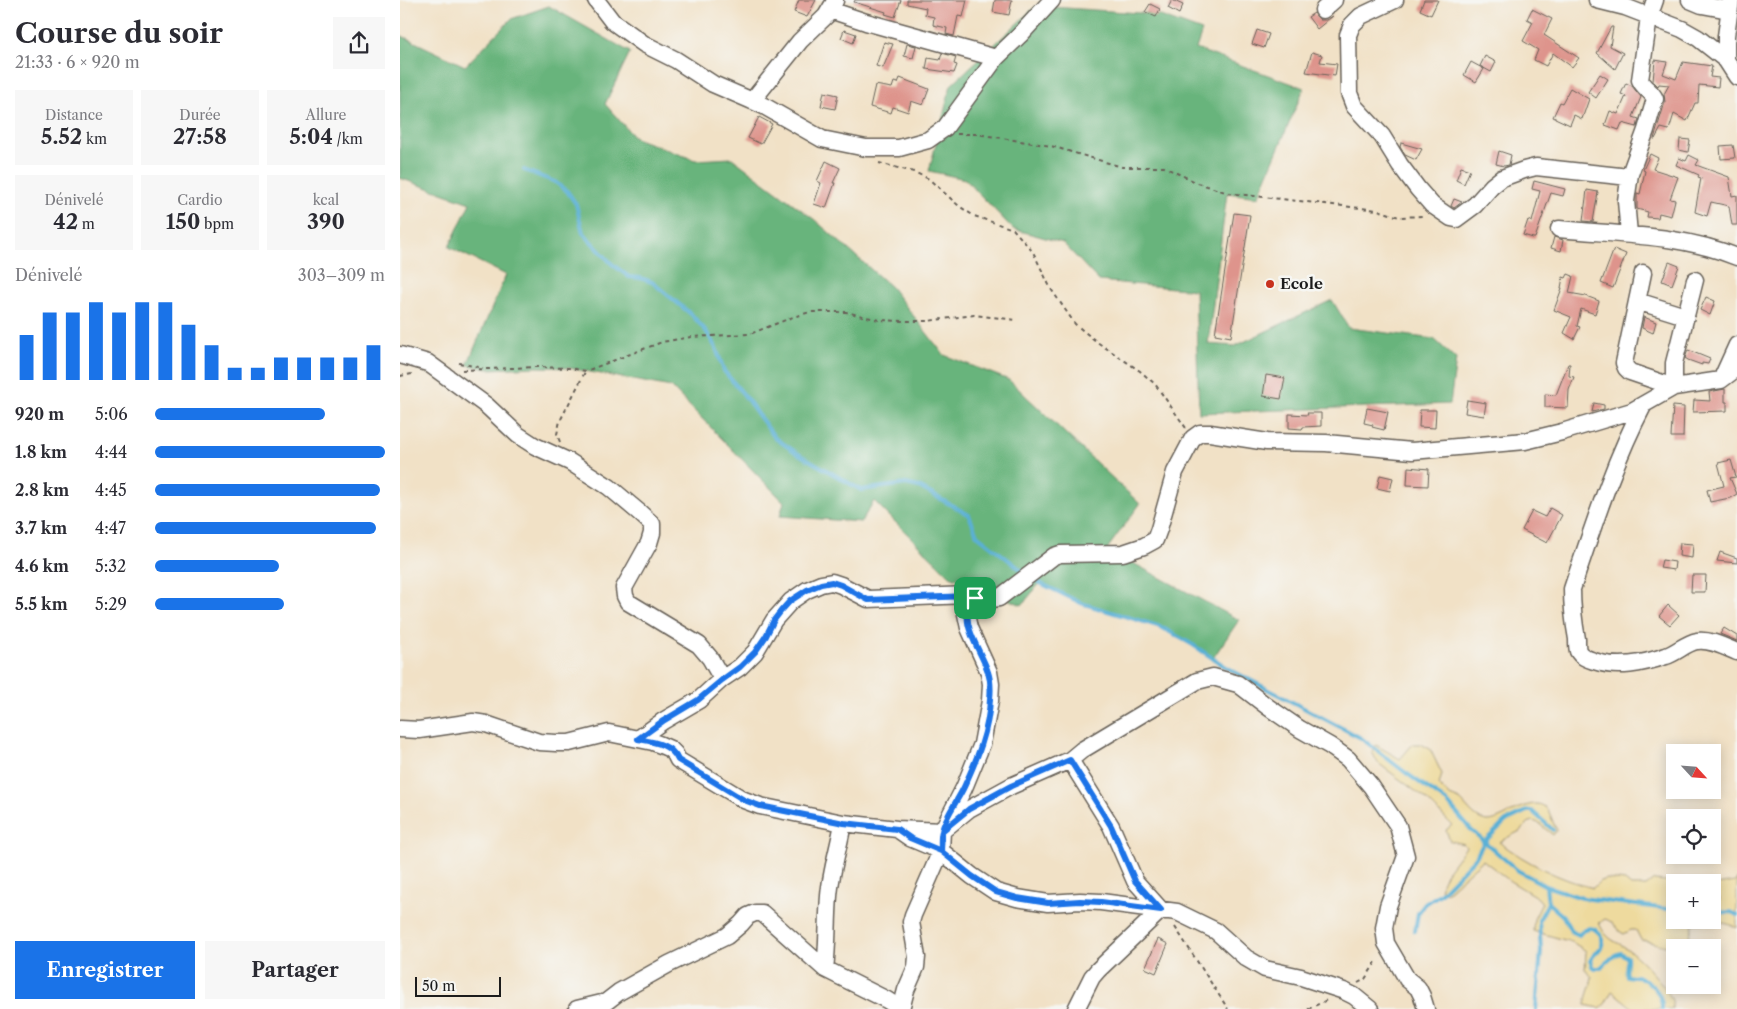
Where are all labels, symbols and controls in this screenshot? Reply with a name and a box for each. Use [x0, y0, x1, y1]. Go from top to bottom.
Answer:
text: Course du soir [15, 16, 223, 50]
button: share [333, 17, 385, 69]
text: 21:33 · 6 × 920 m [15, 52, 140, 72]
text: Distance [45, 106, 103, 124]
text: Durée [179, 106, 221, 124]
text: Allure [306, 106, 346, 124]
text: 5.52 [41, 124, 82, 149]
text: 27:58 [173, 124, 227, 149]
text: 5:04 [289, 124, 333, 149]
text: km [82, 130, 107, 148]
text: /km [333, 130, 363, 148]
text: Dénivelé [44, 191, 104, 209]
text: Cardio [177, 191, 223, 209]
text: kcal [313, 191, 339, 209]
text: 42 [53, 209, 78, 234]
text: 150 [166, 209, 200, 234]
text: 390 [307, 209, 345, 234]
text: m [78, 215, 95, 233]
text: bpm [200, 215, 234, 233]
text: Dénivelé [15, 265, 83, 285]
text: 303–309 m [298, 265, 385, 285]
place label: Ecole [1280, 274, 1323, 293]
marker: Ecole [1264, 278, 1276, 290]
text: 920 m [15, 404, 64, 424]
text: 5:06 [95, 404, 128, 424]
text: 1.8 km [15, 442, 67, 462]
text: 4:44 [95, 442, 127, 462]
text: 2.8 km [15, 480, 69, 500]
text: 4:45 [95, 480, 127, 500]
text: 3.7 km [15, 518, 67, 538]
text: 4:47 [95, 518, 126, 538]
text: 4.6 km [15, 556, 69, 576]
text: 5:32 [95, 556, 126, 576]
pin [954, 577, 996, 619]
icon: arrive [961, 584, 989, 612]
text: 5.5 km [15, 594, 68, 614]
text: 5:29 [95, 594, 127, 614]
north arrow [1666, 744, 1721, 799]
map controls [1666, 744, 1721, 994]
button: locate [1666, 809, 1721, 864]
button: + [1666, 874, 1721, 929]
button: − [1666, 939, 1721, 994]
button: Enregistrer [15, 941, 195, 999]
button: Partager [205, 941, 385, 999]
scale bar [415, 974, 501, 997]
text: 50 m [422, 977, 455, 995]

